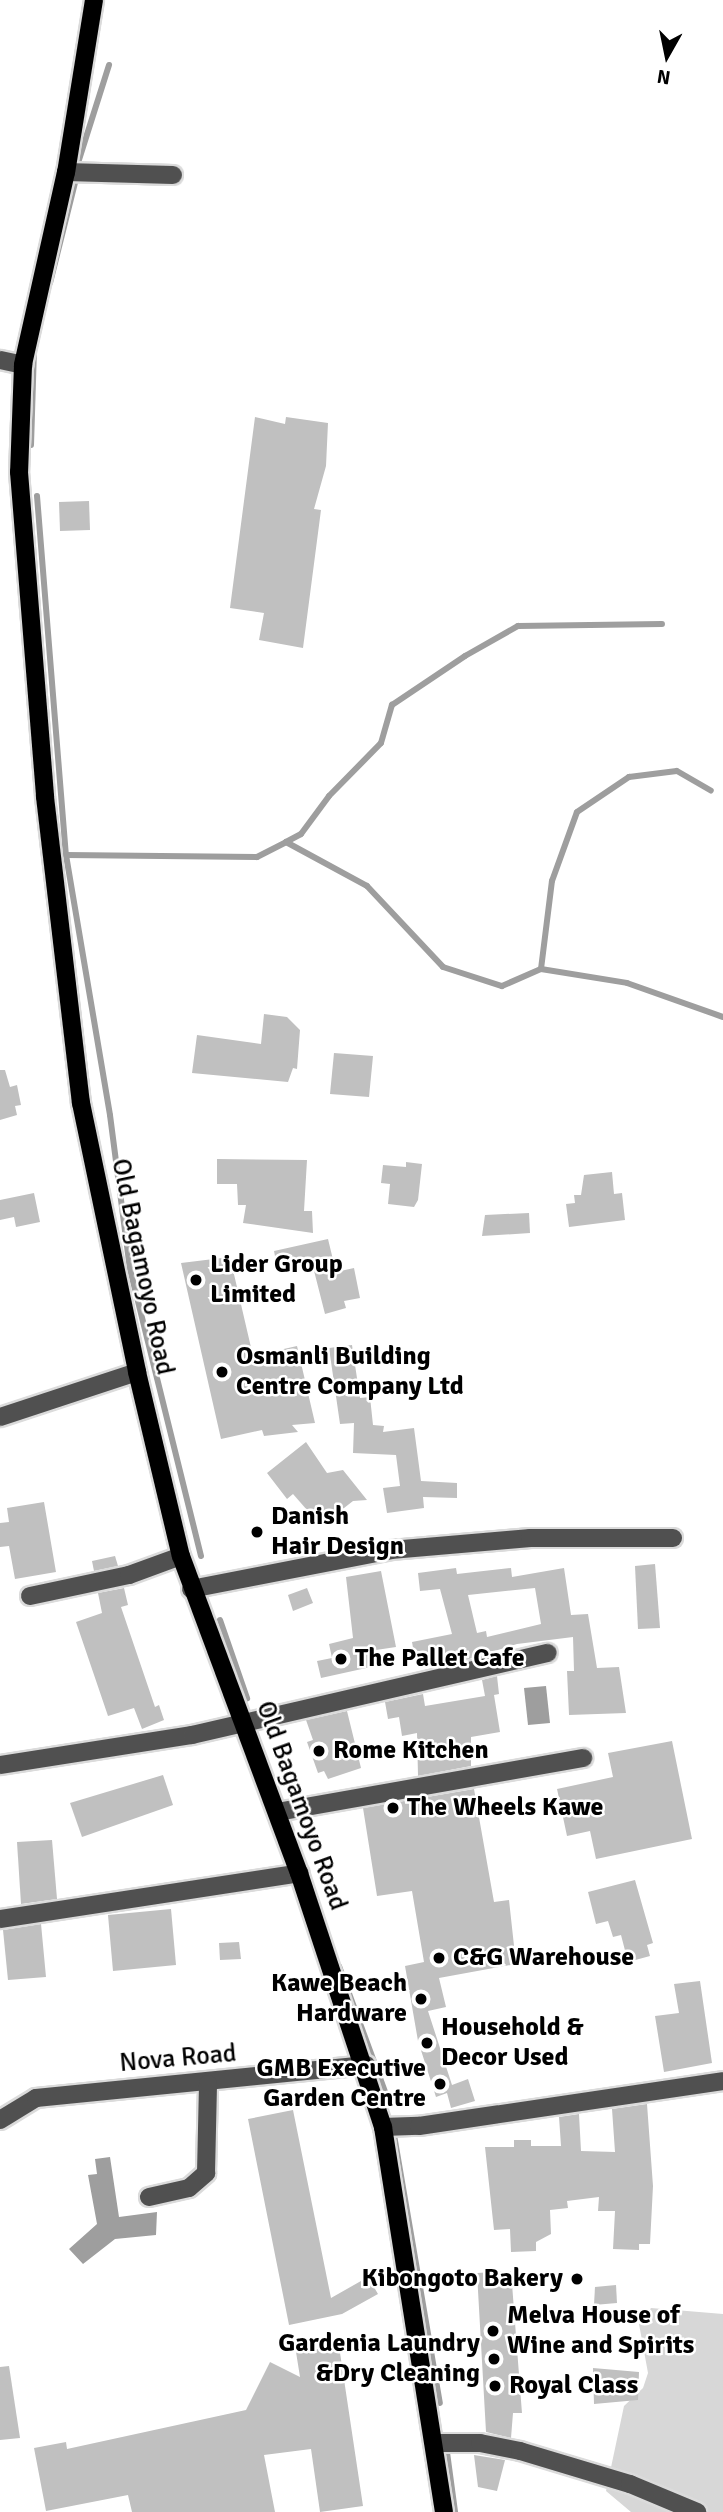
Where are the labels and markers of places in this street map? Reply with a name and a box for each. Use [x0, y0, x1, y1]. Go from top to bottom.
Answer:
place label: Lider Group Limited [210, 1249, 343, 1310]
marker: Lider Group Limited [188, 1272, 204, 1288]
place label: Osmanli Building Centre Company Ltd [236, 1341, 464, 1402]
marker: Osmanli Building Centre Company Ltd [214, 1364, 230, 1380]
place label: Danish Hair Design [271, 1501, 404, 1562]
marker: Danish Hair Design [249, 1524, 265, 1540]
place label: The Pallet Cafe [355, 1643, 525, 1675]
marker: The Pallet Cafe [333, 1651, 349, 1667]
place label: Rome Kitchen [333, 1735, 489, 1767]
marker: Rome Kitchen [311, 1743, 327, 1759]
place label: The Wheels Kawe [407, 1792, 603, 1824]
marker: The Wheels Kawe [385, 1800, 401, 1816]
place label: C&G Warehouse [453, 1942, 634, 1974]
marker: C&G Warehouse [431, 1950, 447, 1966]
place label: Kawe Beach Hardware [271, 1968, 407, 2030]
marker: Kawe Beach Hardware [413, 1991, 429, 2007]
place label: Household & Decor Used [441, 2012, 584, 2074]
marker: Household & Decor Used [419, 2035, 435, 2051]
place label: GMB Executive Garden Centre [257, 2053, 426, 2114]
marker: GMB Executive Garden Centre [432, 2076, 448, 2092]
place label: Kibongoto Bakery [362, 2263, 563, 2295]
marker: Kibongoto Bakery [569, 2271, 585, 2287]
place label: Melva House of Wine and Spirits [507, 2300, 694, 2362]
marker: Melva House of Wine and Spirits [485, 2323, 501, 2339]
place label: Gardenia Laundry &Dry Cleaning [278, 2328, 480, 2390]
marker: Gardenia Laundry &Dry Cleaning [486, 2351, 502, 2367]
place label: Royal Class [509, 2370, 638, 2402]
marker: Royal Class [487, 2378, 503, 2394]

